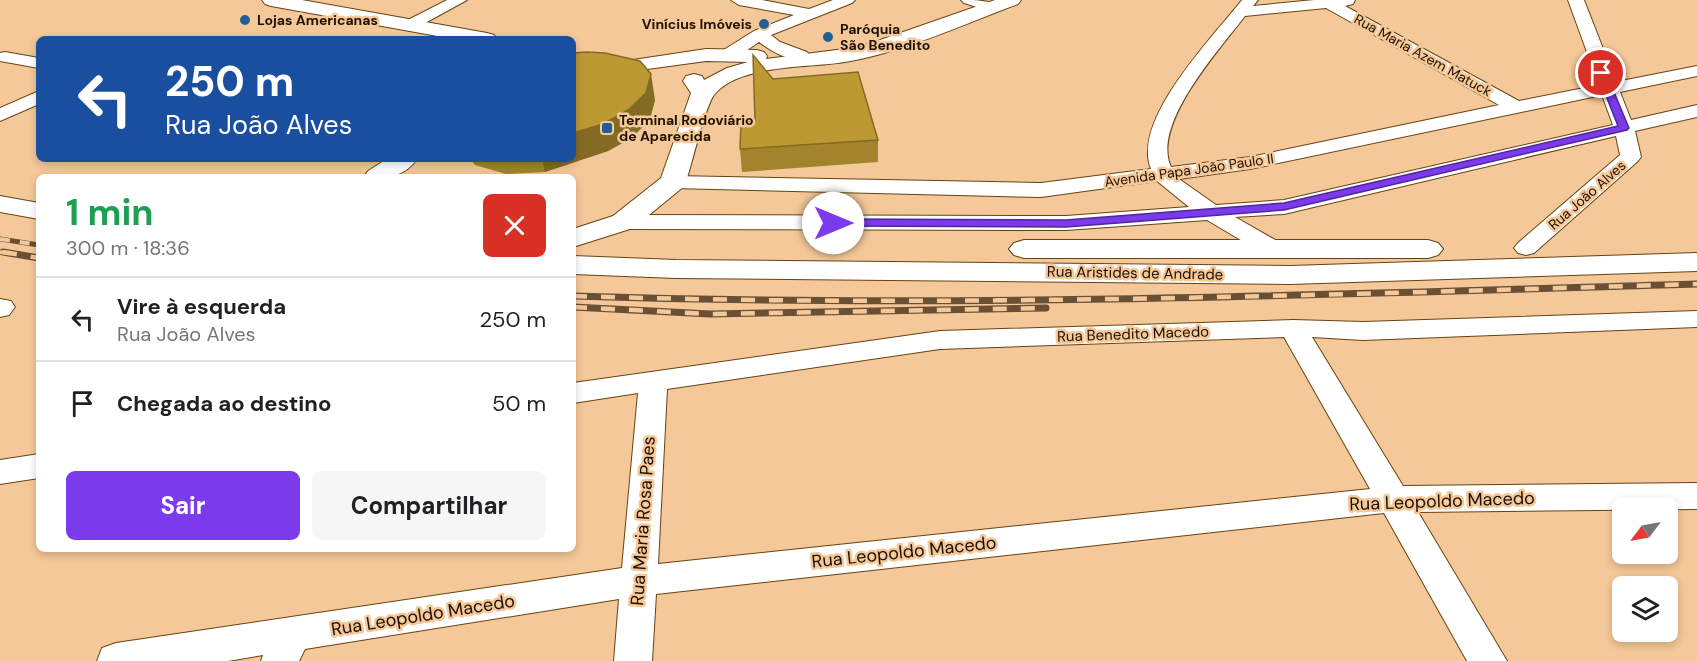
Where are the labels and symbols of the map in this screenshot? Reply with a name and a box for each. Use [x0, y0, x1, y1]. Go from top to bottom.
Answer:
street label: Rua Maria Azem Matuck [1351, 10, 1495, 100]
place label: Lojas Americanas [257, 11, 378, 29]
marker: Lojas Americanas [238, 13, 252, 27]
place label: Vinícius Imóveis [642, 15, 752, 33]
marker: Vinícius Imóveis [757, 17, 771, 31]
place label: Paróquia São Benedito [840, 20, 930, 54]
marker: Paróquia São Benedito [821, 30, 835, 44]
pin [1575, 47, 1626, 98]
place label: Terminal Rodoviário de Aparecida [619, 111, 754, 145]
marker: Terminal Rodoviário de Aparecida [600, 121, 614, 135]
street label: Avenida Papa João Paulo II [1103, 149, 1275, 191]
street label: Rua João Alves [1544, 156, 1630, 234]
position arrow [801, 191, 865, 255]
street label: Rua Aristides de Andrade [1047, 261, 1223, 285]
street label: Rua Benedito Macedo [1057, 321, 1209, 347]
street label: Rua Maria Rosa Paes [625, 436, 661, 606]
street label: Rua Leopoldo Macedo [1349, 486, 1535, 516]
north arrow [1612, 498, 1678, 564]
street label: Rua Leopoldo Macedo [810, 530, 998, 574]
street label: Rua Leopoldo Macedo [329, 589, 517, 641]

